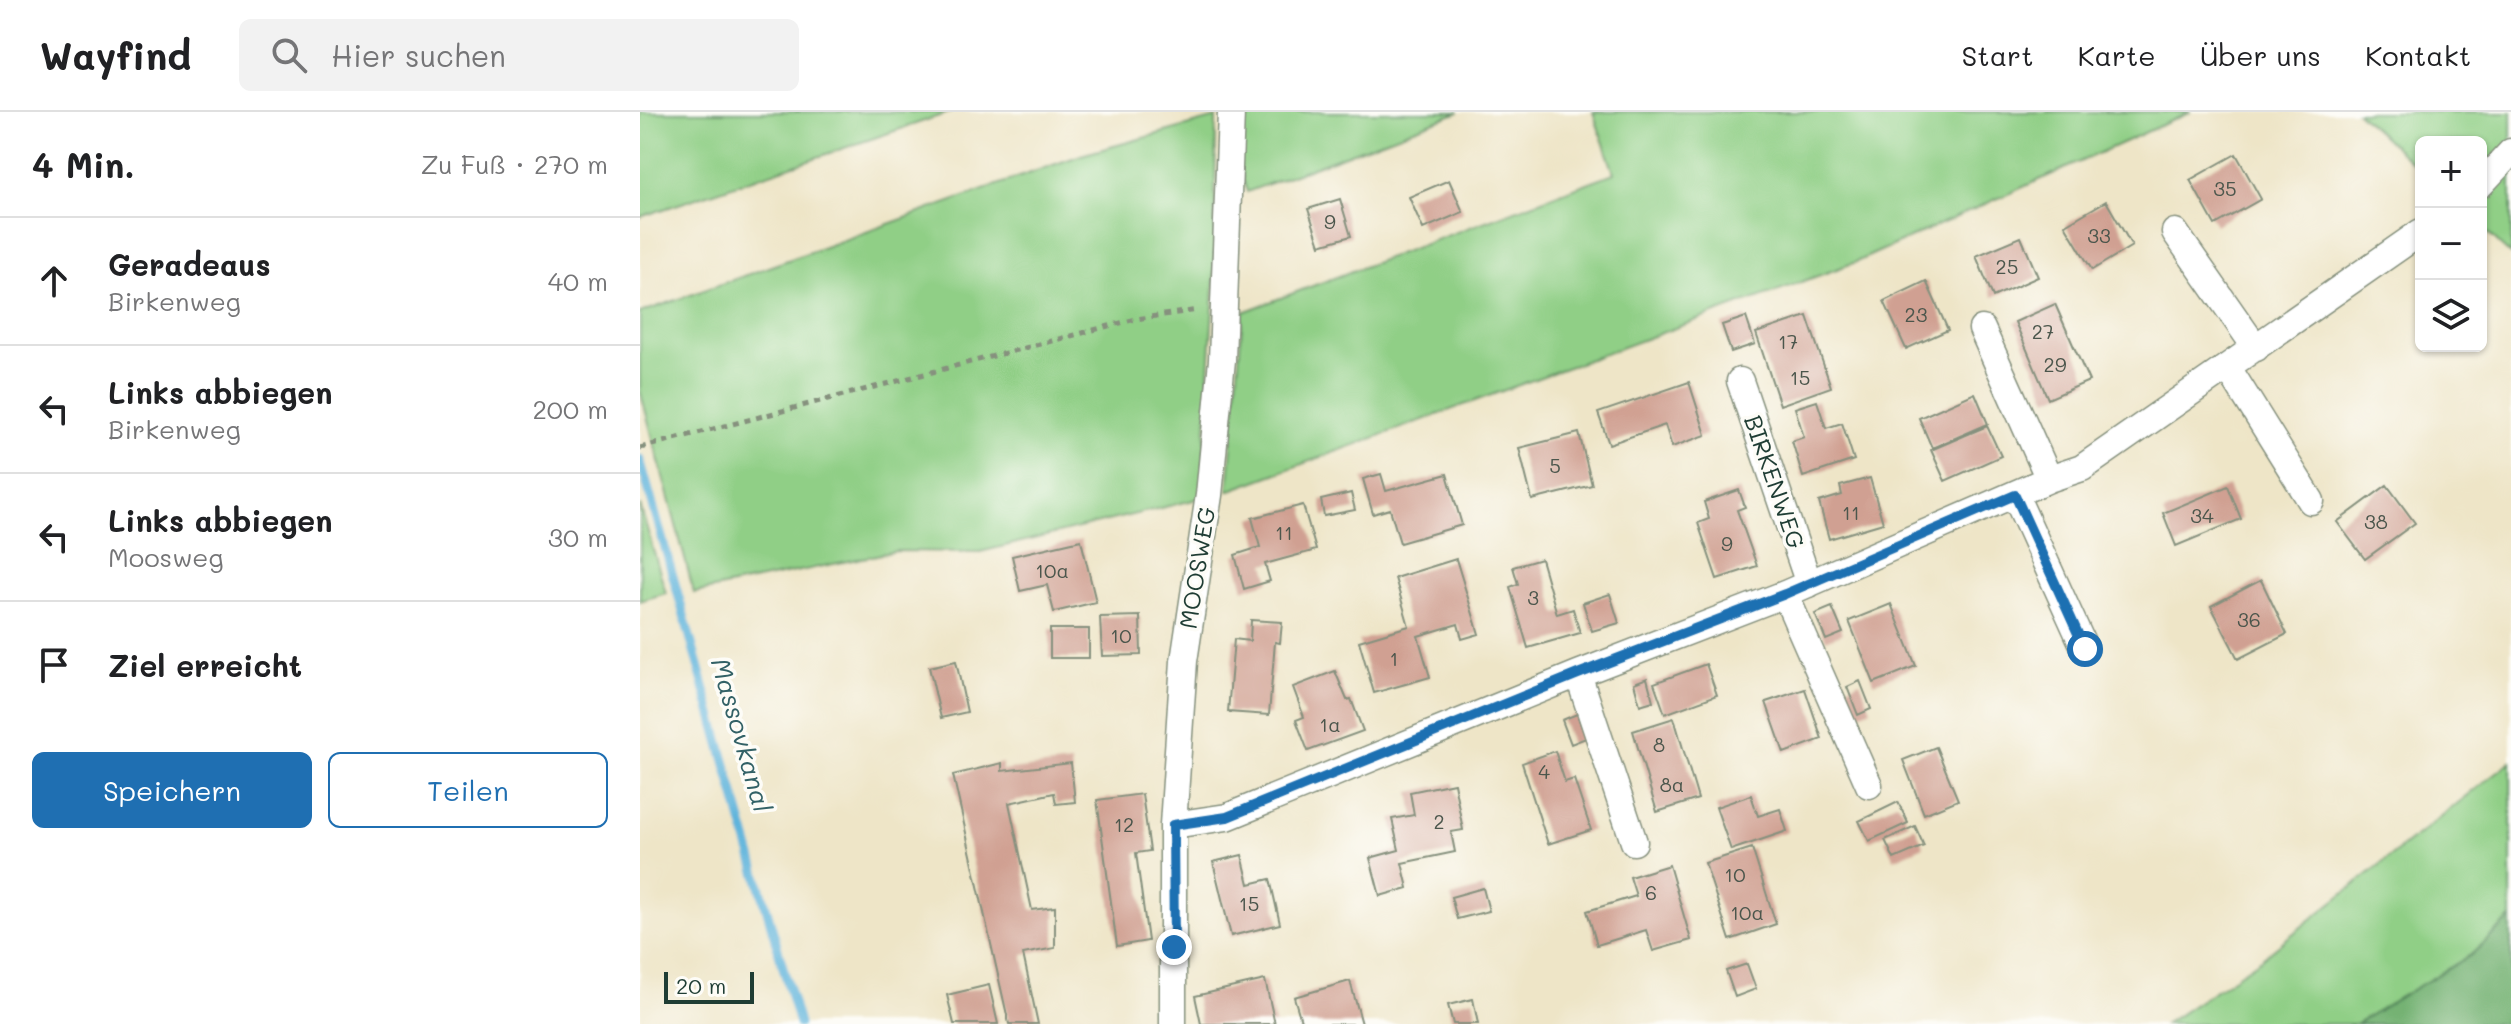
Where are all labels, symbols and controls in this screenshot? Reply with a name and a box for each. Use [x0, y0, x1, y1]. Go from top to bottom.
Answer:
search box [239, 19, 799, 91]
text: Wayfind [40, 30, 191, 80]
icon: search [267, 33, 311, 77]
text: Hier suchen [331, 35, 506, 75]
text: Start [1962, 37, 2033, 73]
text: Karte [2077, 37, 2156, 73]
text: Über uns [2200, 37, 2321, 73]
text: Kontakt [2365, 37, 2471, 73]
map controls [2415, 136, 2487, 352]
button: + [2415, 136, 2487, 208]
text: 4 Min. [32, 142, 135, 187]
text: Zu Fuß · 270 m [421, 147, 608, 181]
house number: 35 [2213, 175, 2237, 201]
house number: 9 [1324, 208, 1336, 234]
button: − [2415, 208, 2487, 280]
house number: 33 [2087, 222, 2111, 248]
text: Geradeaus [108, 244, 271, 284]
house number: 25 [1996, 253, 2018, 279]
icon: ahead [32, 259, 76, 303]
text: 40 m [548, 264, 608, 298]
button: layers [2415, 280, 2487, 352]
text: Birkenweg [108, 284, 241, 318]
house number: 23 [1905, 301, 1927, 327]
house number: 27 [2032, 318, 2054, 344]
house number: 17 [1778, 328, 1798, 354]
house number: 29 [2044, 351, 2067, 377]
house number: 15 [1790, 364, 1810, 390]
text: Links abbiegen [108, 372, 332, 412]
icon: left [32, 387, 76, 431]
text: 200 m [532, 392, 608, 426]
street label: BIRKENWEG [1738, 411, 1813, 552]
text: Birkenweg [108, 412, 241, 446]
house number: 5 [1549, 452, 1561, 478]
house number: 11 [1842, 499, 1860, 525]
text: Links abbiegen [108, 500, 332, 540]
house number: 34 [2190, 502, 2214, 528]
street label: MOOSWEG [1172, 504, 1221, 631]
house number: 38 [2364, 508, 2388, 534]
icon: left [32, 515, 76, 559]
house number: 11 [1275, 519, 1293, 545]
text: 30 m [548, 520, 608, 554]
house number: 9 [1721, 530, 1733, 556]
text: Moosweg [108, 540, 224, 574]
house number: 10a [1035, 557, 1069, 583]
house number: 3 [1527, 584, 1539, 610]
house number: 36 [2237, 606, 2261, 632]
house number: 10 [1110, 622, 1132, 648]
route start [2067, 631, 2103, 667]
icon: arrive [32, 643, 76, 687]
text: Ziel erreicht [108, 645, 302, 685]
house number: 1 [1390, 645, 1398, 671]
water label: Massovkanal [704, 654, 780, 816]
house number: 1a [1319, 711, 1341, 737]
house number: 8 [1653, 731, 1665, 757]
button: Speichern [32, 752, 312, 828]
button: Teilen [328, 752, 608, 828]
house number: 4 [1538, 758, 1550, 784]
house number: 8a [1660, 771, 1684, 797]
house number: 2 [1433, 808, 1445, 834]
house number: 12 [1114, 811, 1134, 837]
house number: 10 [1724, 861, 1746, 887]
house number: 6 [1645, 879, 1657, 905]
house number: 15 [1239, 890, 1259, 916]
house number: 10a [1730, 899, 1764, 925]
route end [1156, 929, 1192, 965]
scale bar [664, 968, 754, 1004]
text: 20 m [676, 971, 726, 1000]

